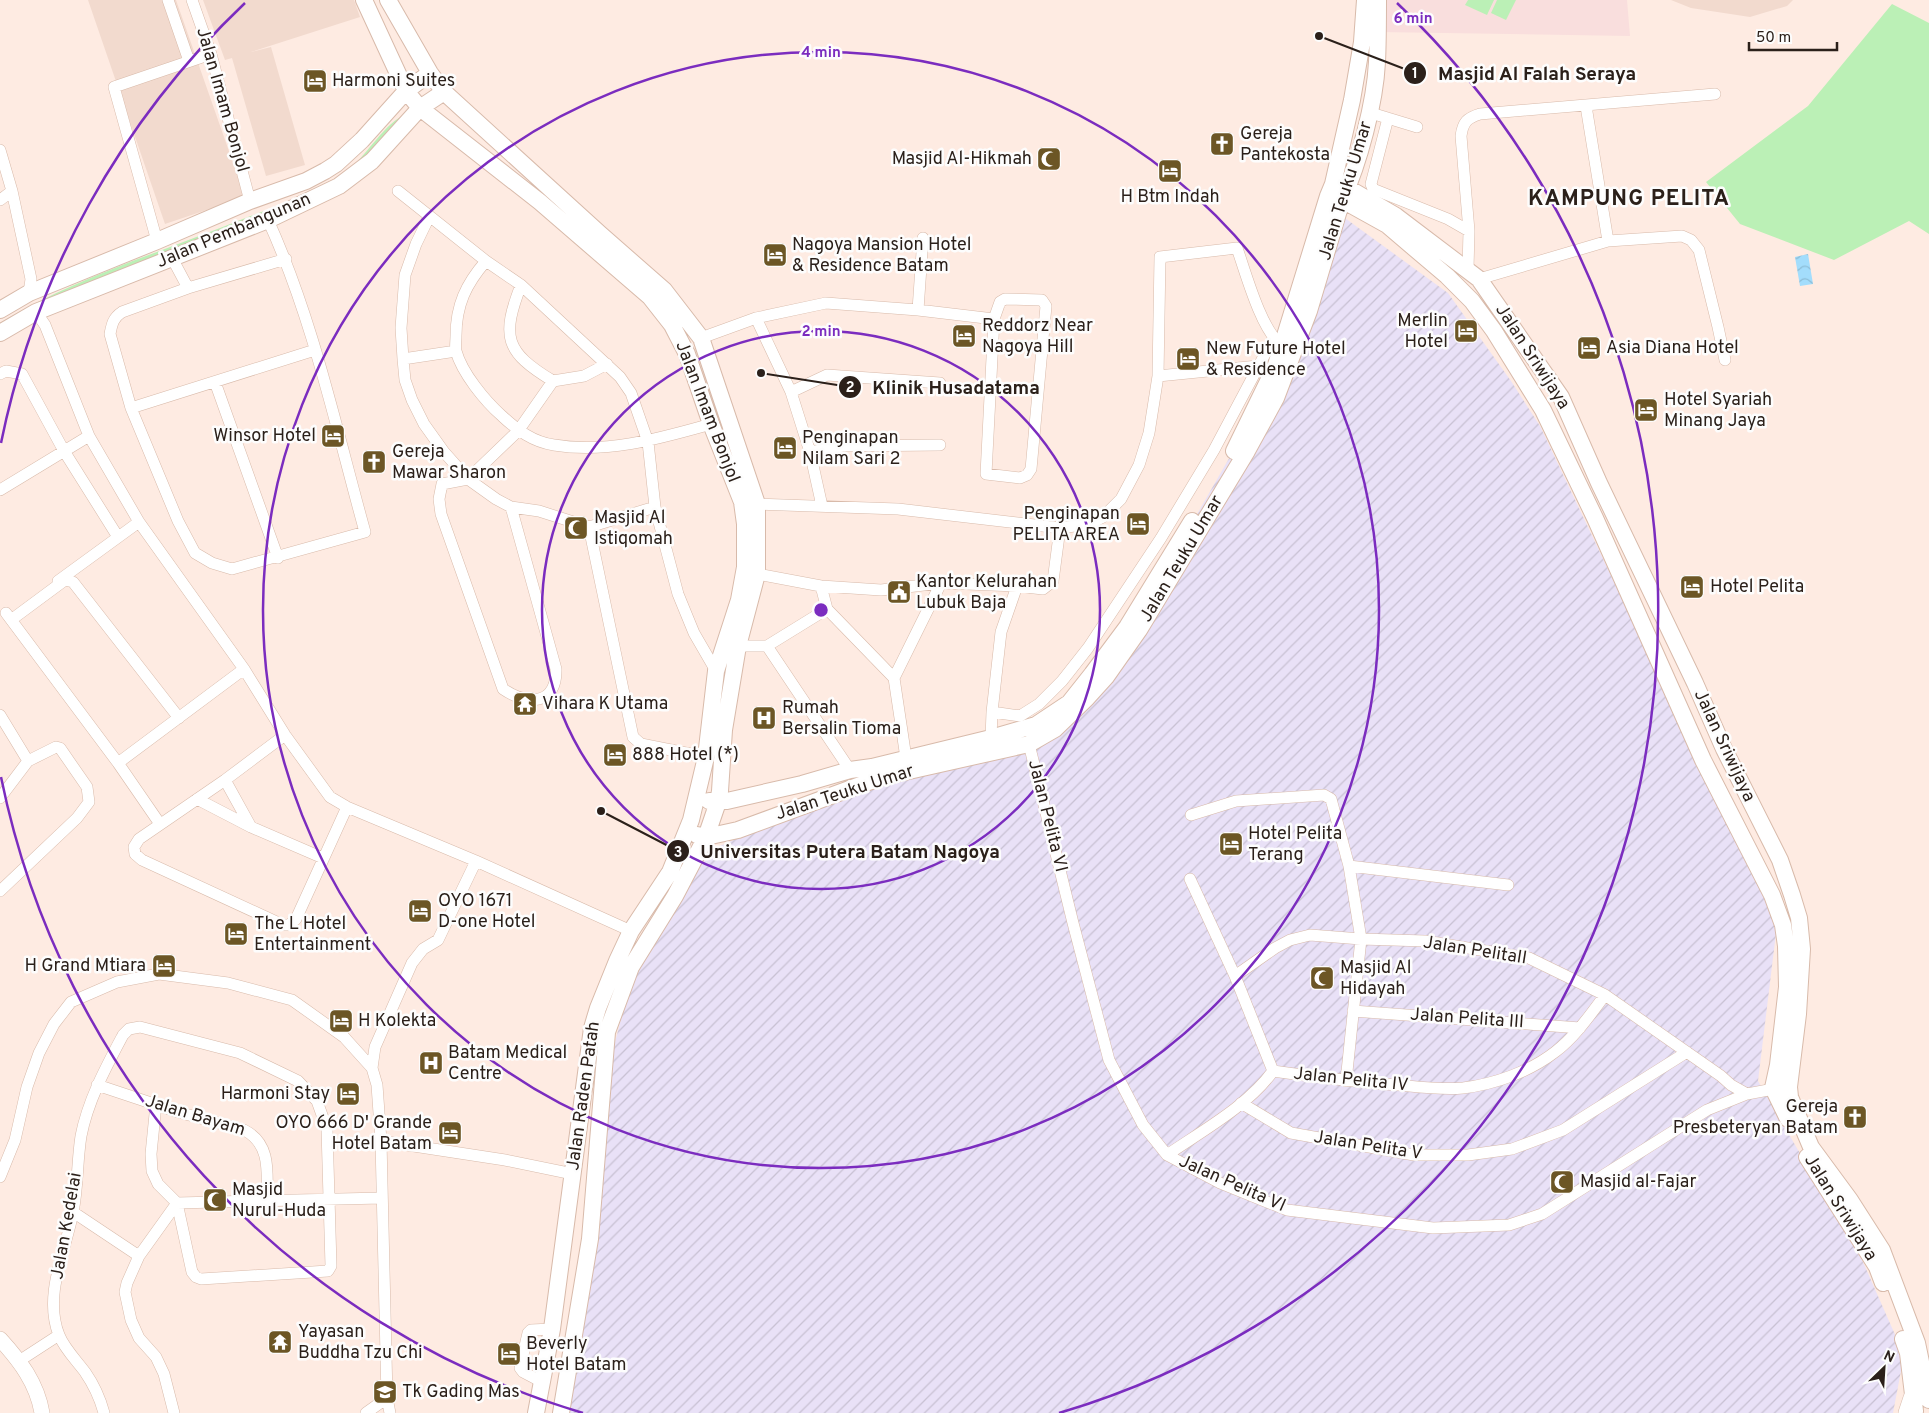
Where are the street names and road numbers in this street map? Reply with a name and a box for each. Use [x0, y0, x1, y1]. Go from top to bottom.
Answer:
street label: Jalan Imam Bonjol [190, 25, 254, 175]
street label: Jalan Teuku Umar [1314, 119, 1378, 263]
street label: Jalan Pembangunan [153, 188, 315, 274]
street label: Jalan Sriwijaya [1489, 300, 1575, 414]
street label: Jalan Imam Bonjol [669, 338, 745, 486]
street label: Jalan Teuku Umar [1135, 491, 1229, 627]
street label: Jalan Sriwijaya [1688, 686, 1760, 806]
street label: Jalan Pelita VI [1022, 757, 1072, 875]
street label: Jalan Teuku Umar [773, 760, 917, 826]
street label: Jalan PelitaII [1422, 931, 1528, 971]
street label: Jalan Pelita III [1409, 1004, 1525, 1034]
street label: Jalan Raden Patah [562, 1020, 606, 1172]
street label: Jalan Pelita IV [1292, 1063, 1410, 1097]
street label: Jalan Bayam [142, 1090, 248, 1142]
street label: Jalan Pelita V [1312, 1126, 1424, 1166]
street label: Jalan Pelita VI [1175, 1150, 1289, 1218]
street label: Jalan Sriwijaya [1798, 1151, 1882, 1265]
street label: Jalan Kedelai [46, 1171, 88, 1281]

